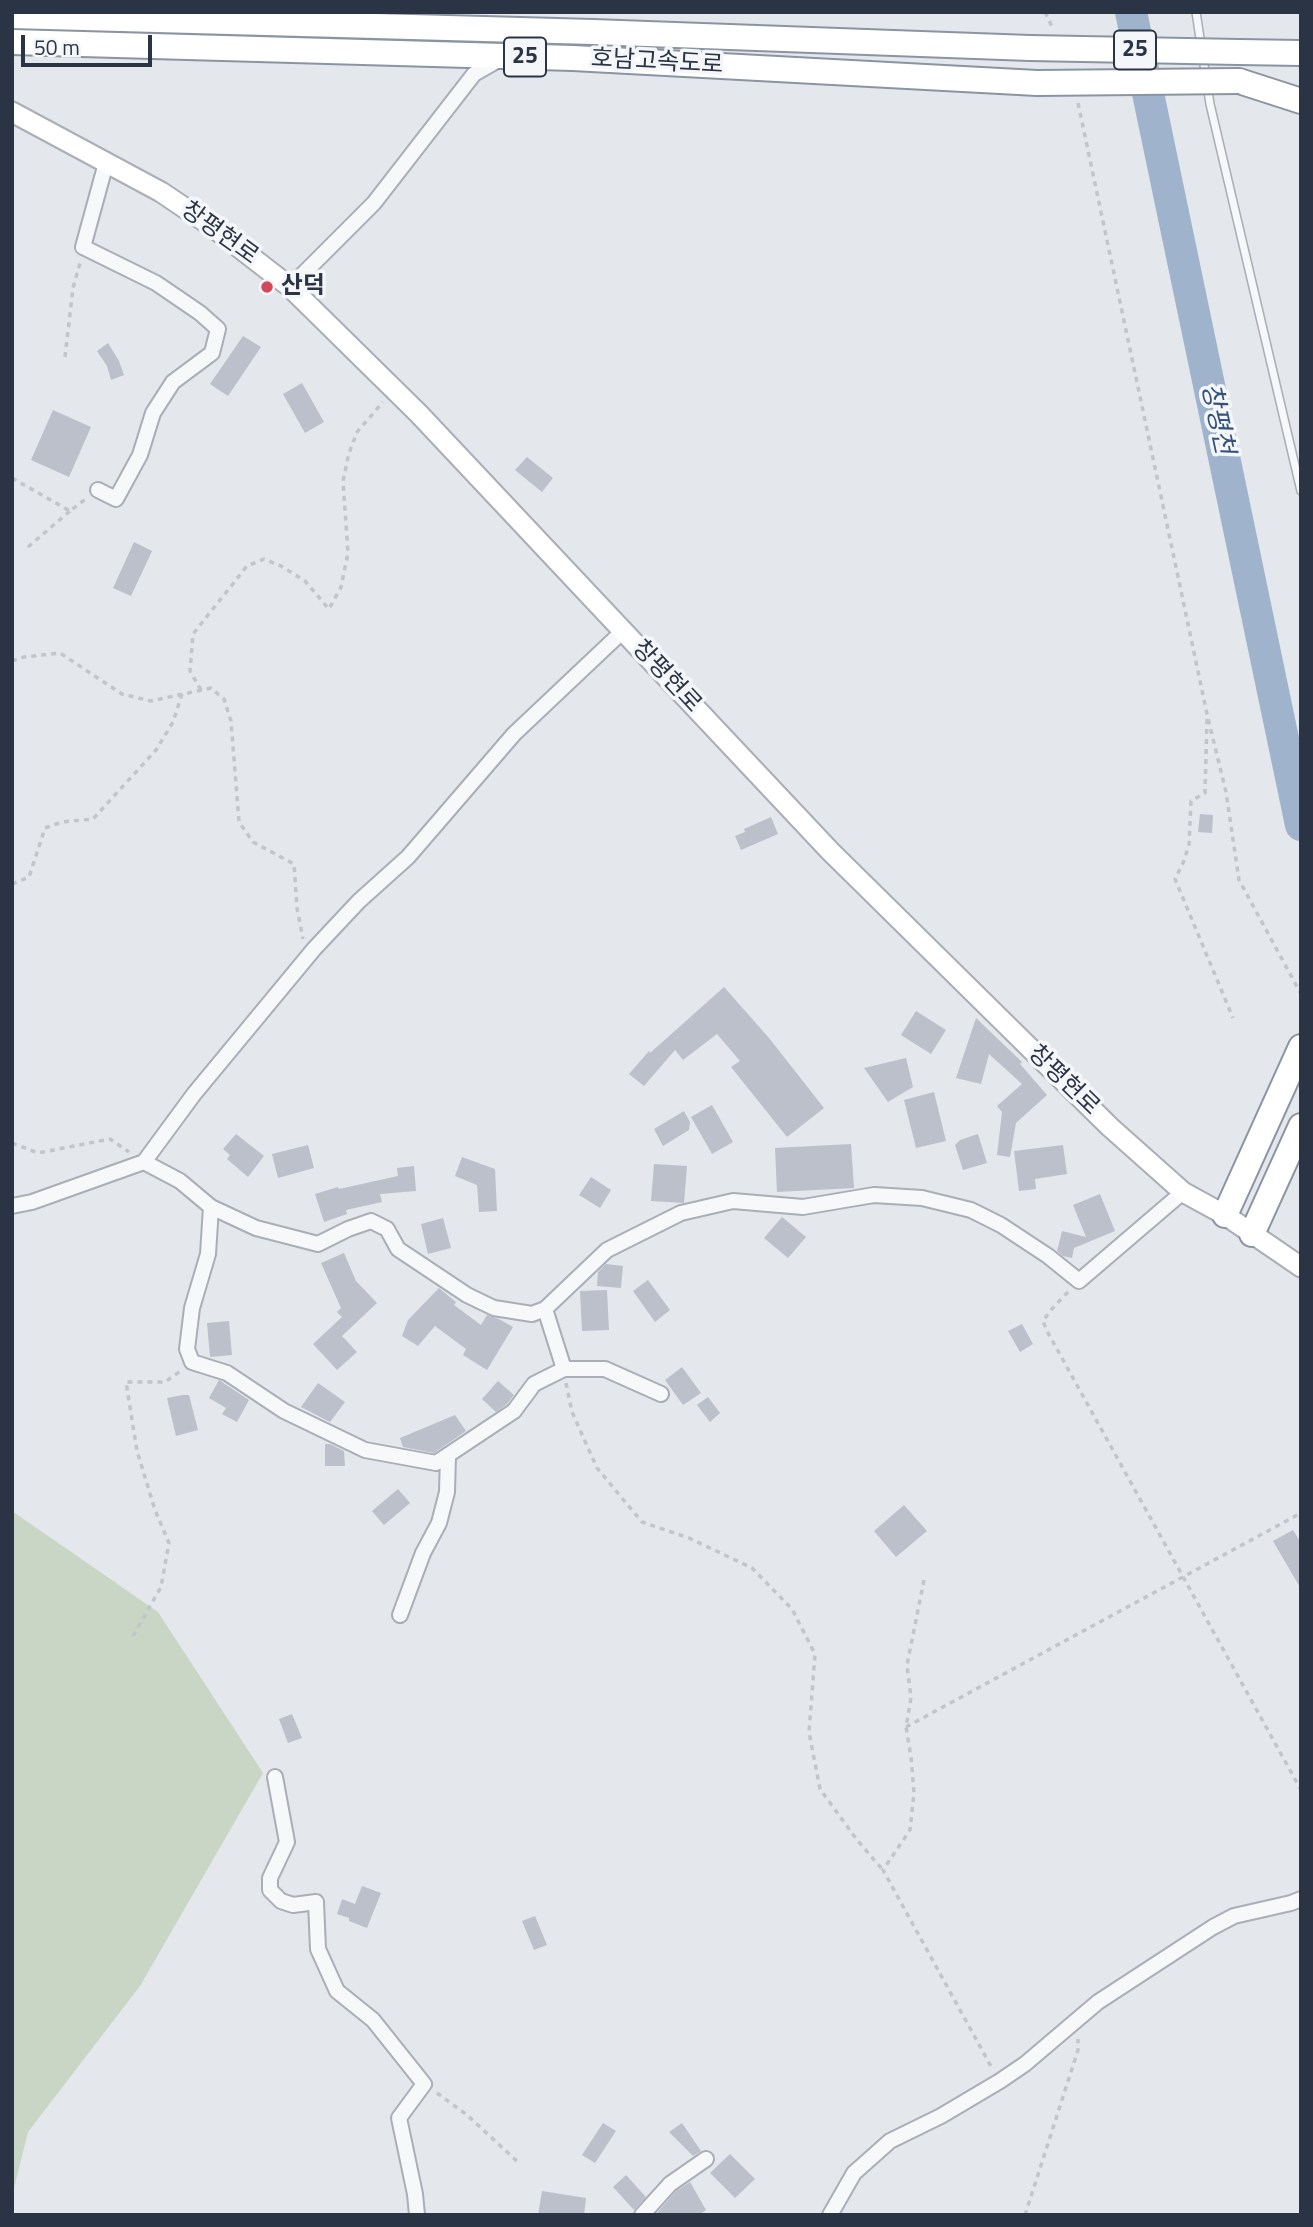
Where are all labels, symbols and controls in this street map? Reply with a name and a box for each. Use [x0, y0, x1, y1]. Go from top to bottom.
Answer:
scale bar [24, 21, 156, 65]
text: 50 m [34, 31, 80, 63]
road number: 25 [1114, 31, 1156, 70]
road number: 25 [504, 38, 546, 76]
street label: 호남고속도로 [590, 45, 724, 81]
street label: 창평현로 [175, 196, 263, 272]
place label: 산덕 [281, 273, 325, 301]
marker: 산덕 [259, 279, 275, 295]
water label: 창평천 [1193, 381, 1239, 457]
street label: 창평현로 [625, 635, 707, 719]
street label: 창평현로 [1021, 1040, 1105, 1122]

